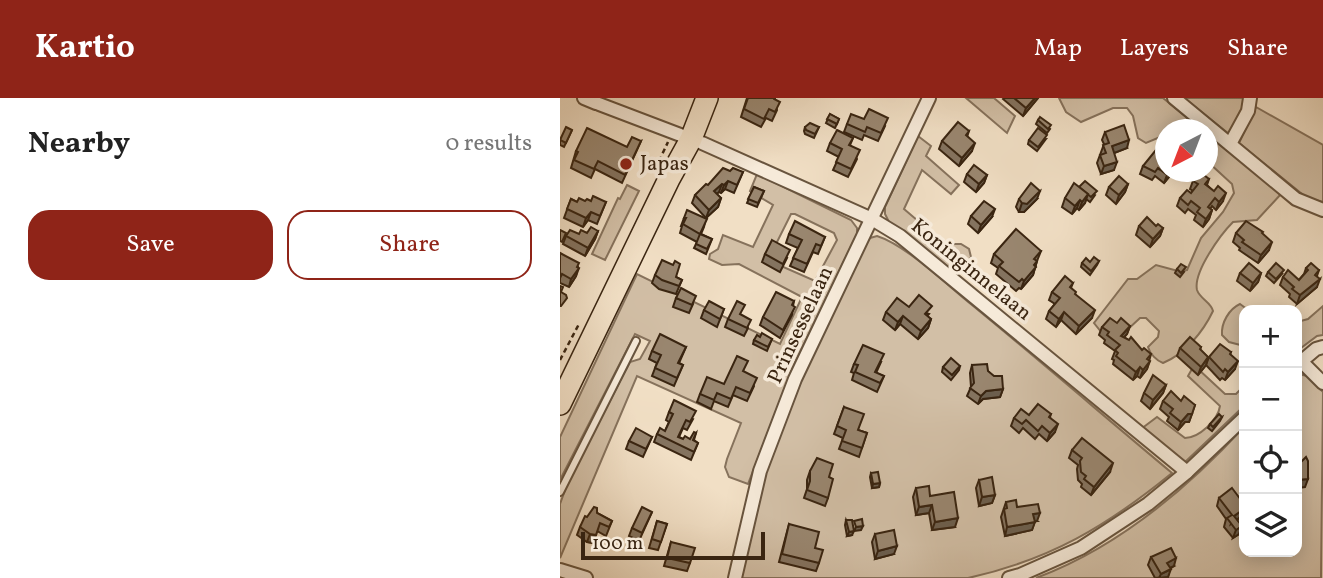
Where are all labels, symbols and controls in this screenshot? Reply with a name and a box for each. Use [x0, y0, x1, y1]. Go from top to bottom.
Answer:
text: Kartio [35, 26, 135, 72]
text: Map [1034, 32, 1082, 66]
text: Layers [1120, 32, 1189, 66]
text: Share [1227, 32, 1288, 66]
north arrow [1155, 119, 1218, 182]
text: Nearby [28, 123, 130, 165]
text: 0 results [445, 128, 532, 160]
place label: Japas [640, 150, 689, 179]
marker: Japas [618, 156, 634, 172]
button: Save [28, 210, 273, 280]
button: Share [287, 210, 532, 280]
street label: Koninginnelaan [904, 212, 1038, 328]
street label: Prinsesselaan [761, 262, 841, 388]
map controls [1239, 305, 1302, 557]
button: + [1239, 305, 1302, 368]
button: − [1239, 368, 1302, 431]
button: locate [1239, 431, 1302, 494]
button: layers [1239, 494, 1302, 557]
scale bar [581, 529, 765, 561]
text: 100 m [592, 531, 643, 557]

